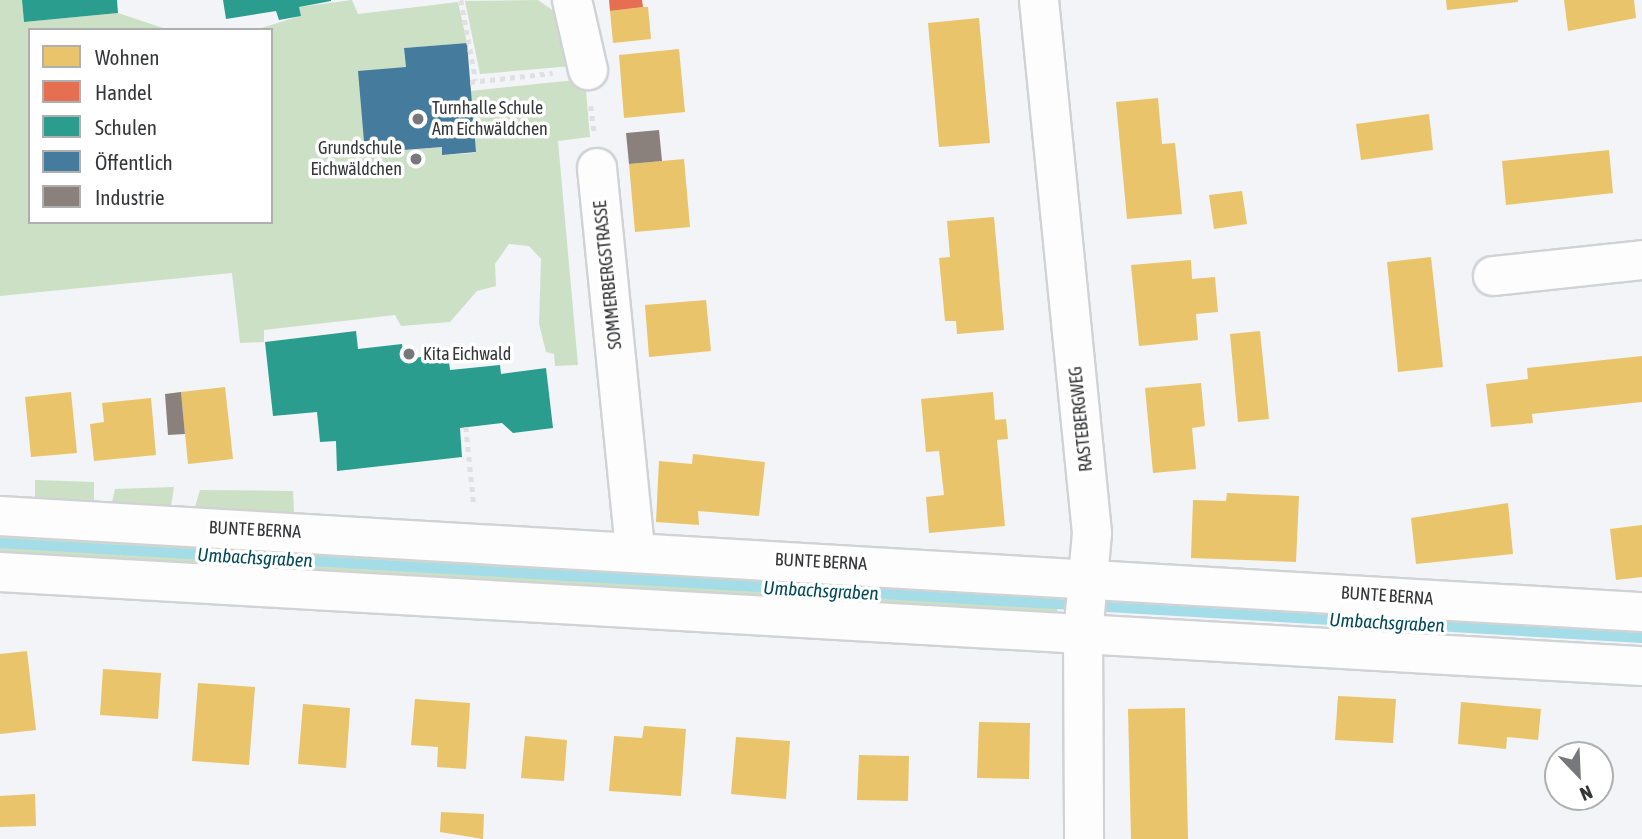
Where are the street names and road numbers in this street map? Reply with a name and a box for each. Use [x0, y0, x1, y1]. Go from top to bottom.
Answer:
street label: SOMMERBERGSTRASSE [589, 200, 627, 350]
street label: RASTEBERGWEG [1065, 365, 1097, 473]
street label: BUNTE BERNA [208, 517, 302, 543]
street label: BUNTE BERNA [774, 549, 868, 575]
street label: BUNTE BERNA [1340, 582, 1434, 610]

